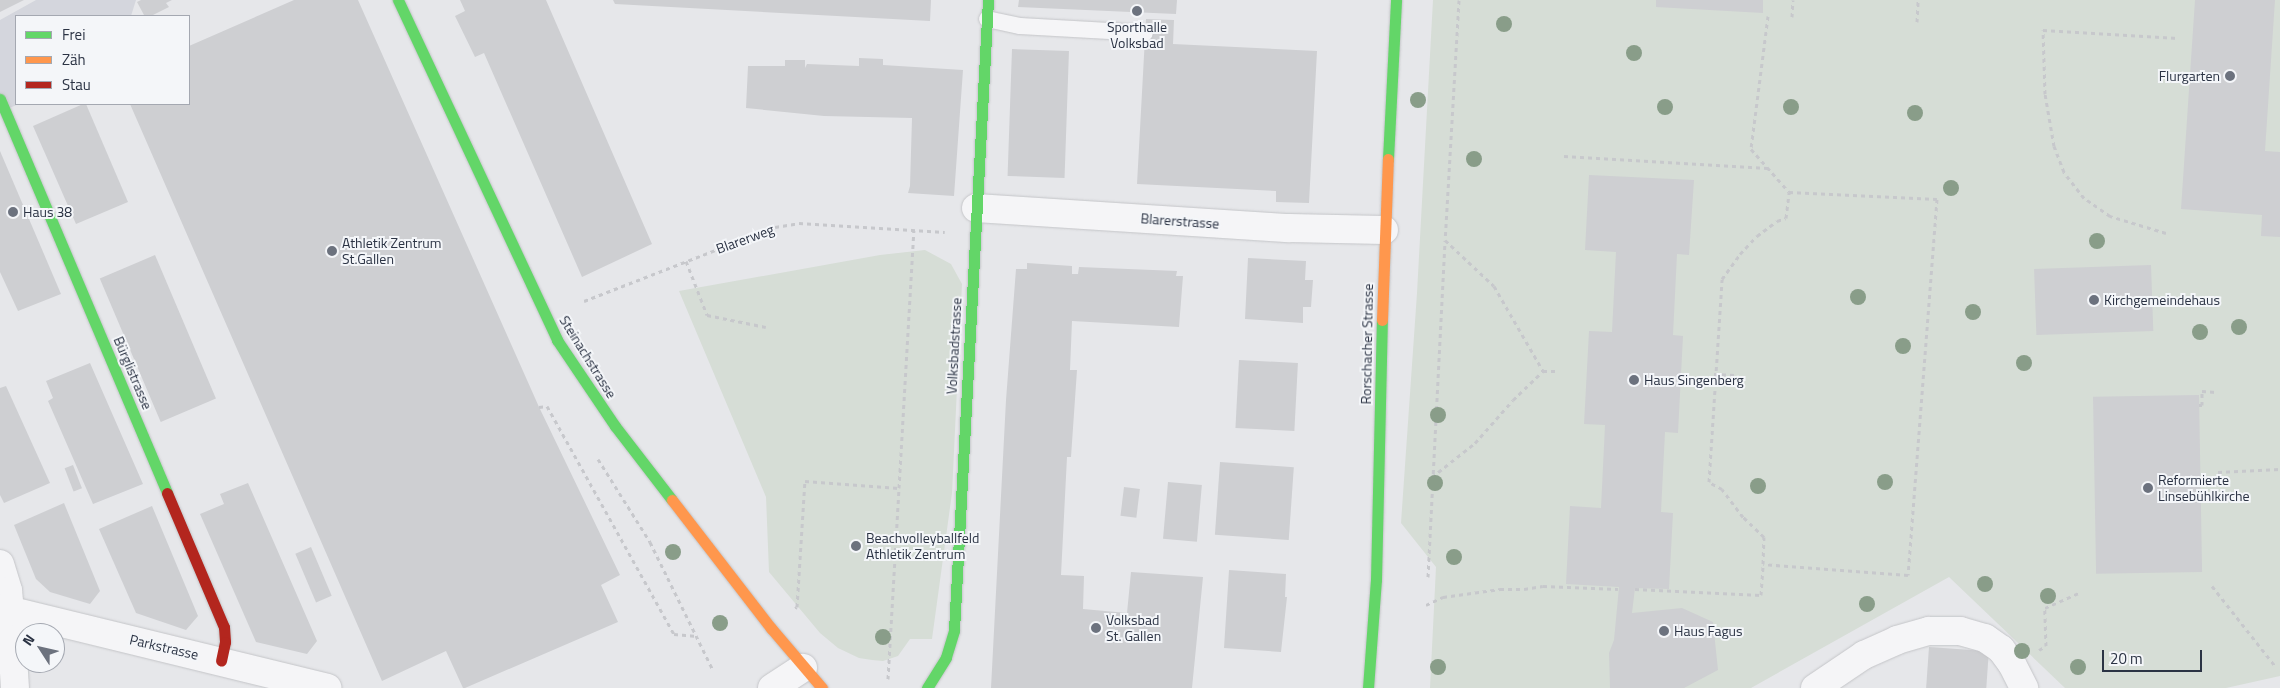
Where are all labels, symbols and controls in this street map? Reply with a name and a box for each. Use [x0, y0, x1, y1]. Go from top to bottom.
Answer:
marker: Sporthalle Volksbad [1131, 5, 1143, 17]
legend [15, 15, 190, 105]
place label: Sporthalle Volksbad [1107, 19, 1167, 52]
text: Frei [62, 23, 85, 46]
text: Zäh [62, 48, 86, 71]
place label: Flurgarten [2159, 68, 2220, 84]
marker: Flurgarten [2224, 70, 2236, 82]
text: Stau [62, 73, 91, 96]
place label: Haus 38 [23, 204, 72, 220]
marker: Haus 38 [7, 206, 19, 218]
street label: Blarerstrasse [1140, 210, 1220, 232]
street label: Blarerweg [714, 221, 776, 257]
place label: Athletik Zentrum St.Gallen [342, 235, 441, 268]
marker: Athletik Zentrum St.Gallen [326, 245, 338, 257]
street label: Rorschacher Strasse [1358, 283, 1376, 405]
place label: Kirchgemeindehaus [2104, 292, 2220, 308]
marker: Kirchgemeindehaus [2088, 294, 2100, 306]
street label: Volksbadstrasse [943, 297, 965, 395]
street label: Steinachstrasse [556, 313, 620, 401]
street label: Bürglistrasse [110, 334, 156, 412]
place label: Haus Singenberg [1644, 372, 1744, 388]
marker: Haus Singenberg [1628, 374, 1640, 386]
place label: Reformierte Linsebühlkirche [2158, 472, 2250, 504]
marker: Reformierte Linsebühlkirche [2142, 482, 2154, 494]
place label: Beachvolleyballfeld Athletik Zentrum [866, 530, 979, 562]
marker: Beachvolleyballfeld Athletik Zentrum [850, 540, 862, 552]
place label: Volksbad St. Gallen [1106, 612, 1161, 644]
marker: Volksbad St. Gallen [1090, 622, 1102, 634]
north arrow [15, 623, 65, 673]
place label: Haus Fagus [1674, 623, 1743, 639]
marker: Haus Fagus [1658, 625, 1670, 637]
text: N [17, 630, 40, 650]
street label: Parkstrasse [128, 631, 200, 663]
scale bar [2105, 640, 2205, 672]
text: 20 m [2110, 647, 2143, 670]

